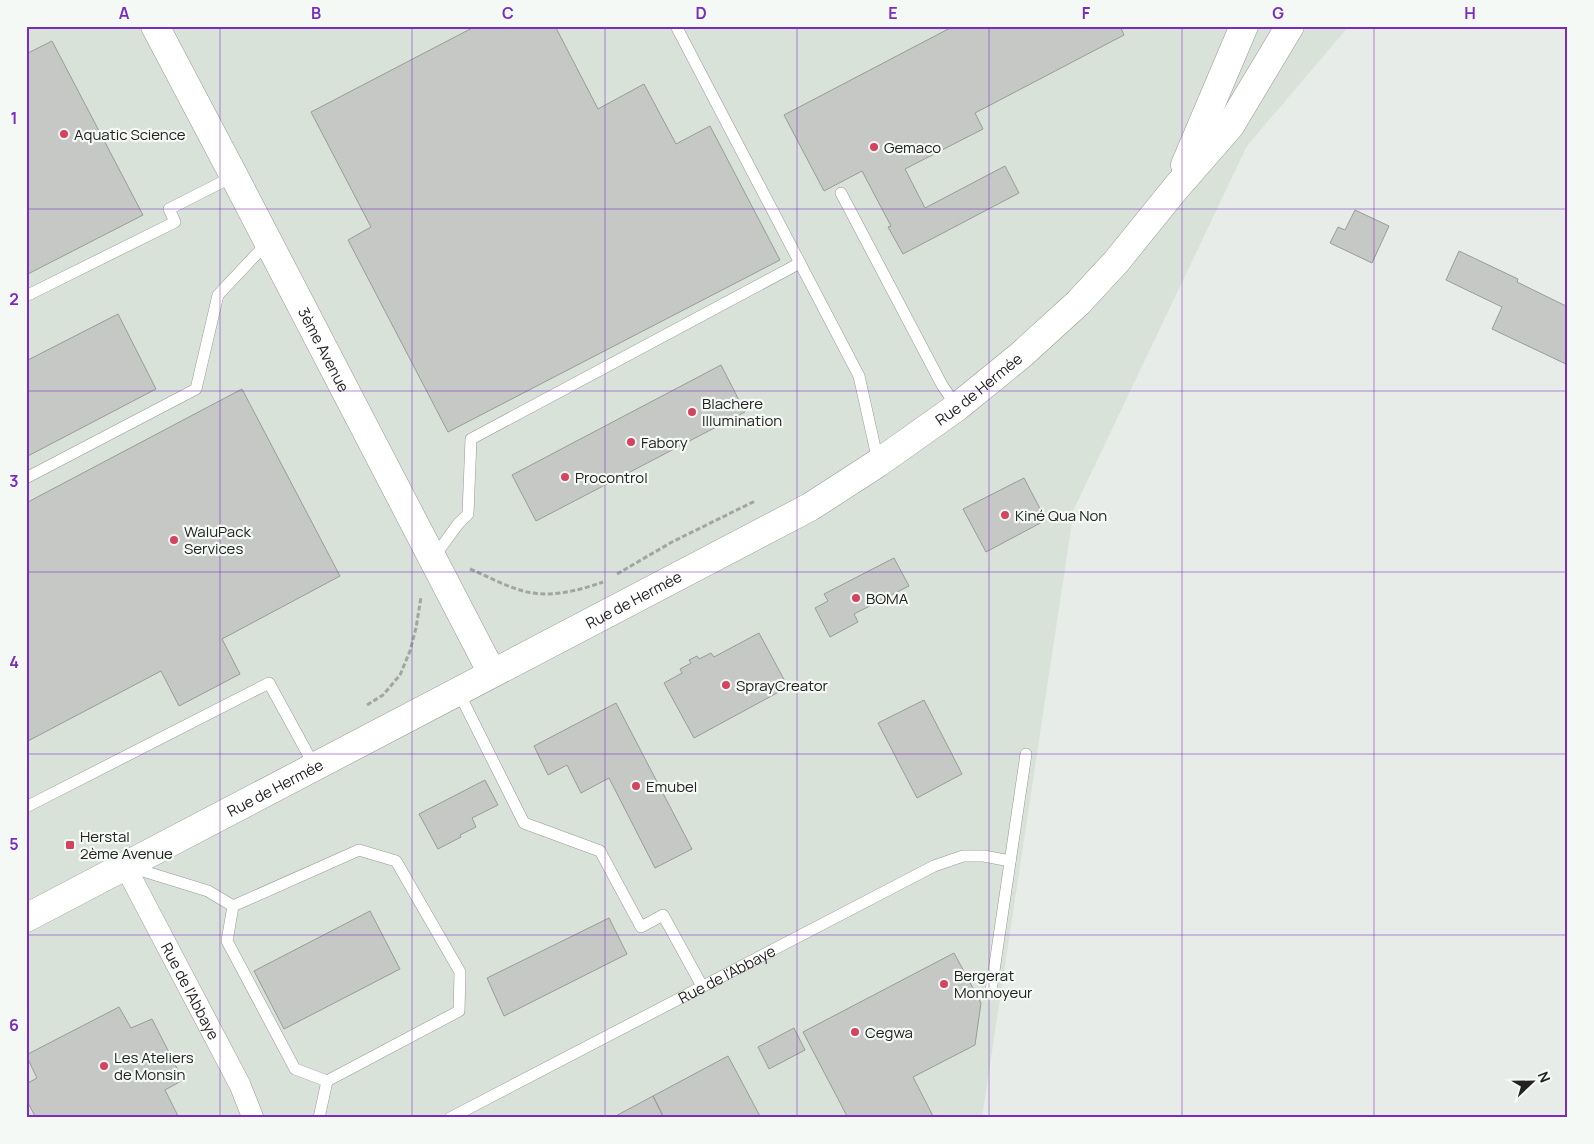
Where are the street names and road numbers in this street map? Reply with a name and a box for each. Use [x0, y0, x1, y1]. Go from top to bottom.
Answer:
street label: 3ème Avenue [293, 304, 355, 396]
street label: Rue de Hermée [931, 348, 1026, 430]
street label: Rue de Hermée [582, 566, 685, 633]
street label: Rue de Hermée [223, 754, 327, 821]
street label: Rue de l'Abbaye [156, 939, 225, 1043]
street label: Rue de l'Abbaye [674, 940, 779, 1008]

